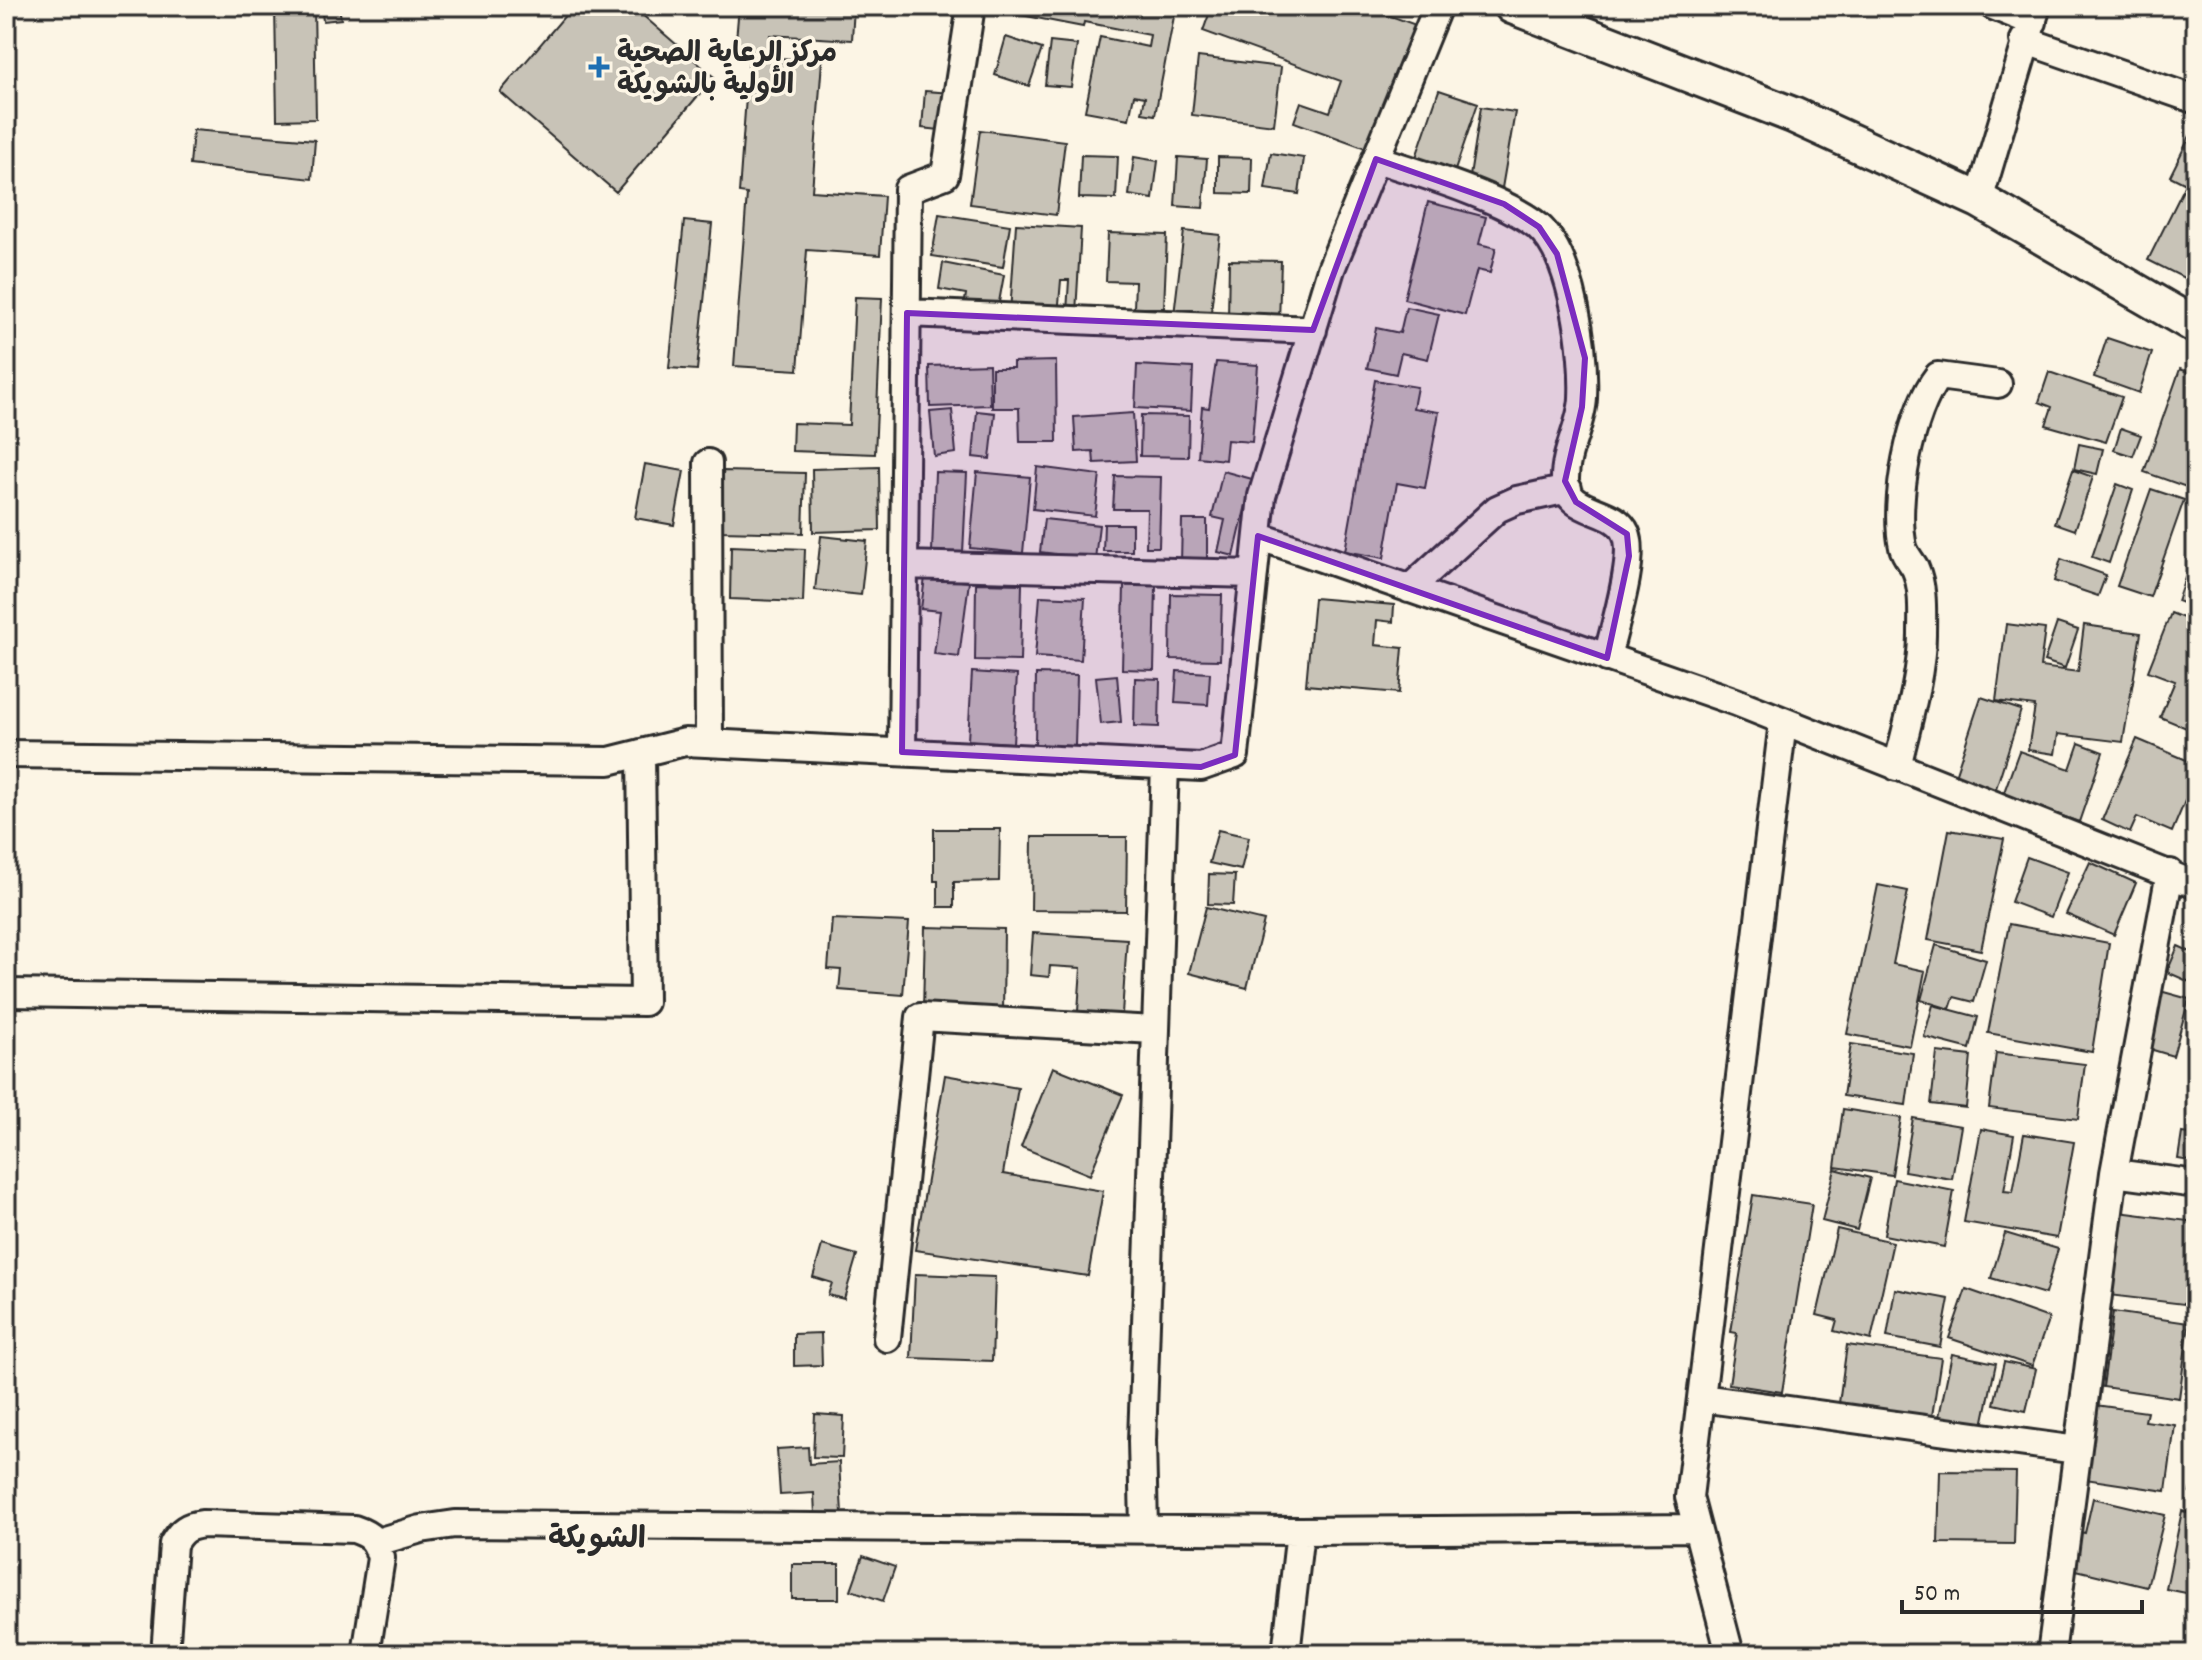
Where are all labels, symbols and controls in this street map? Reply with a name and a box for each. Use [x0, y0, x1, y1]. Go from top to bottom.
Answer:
place label: مركز الرعاية الصحية الأولية بالشويكة [617, 36, 837, 108]
marker: مركز الرعاية الصحية الأولية بالشويكة [588, 56, 610, 78]
district label: الشويكة [548, 1520, 646, 1563]
scale bar [1902, 1564, 2142, 1614]
text: 50 m [1914, 1578, 1960, 1612]

